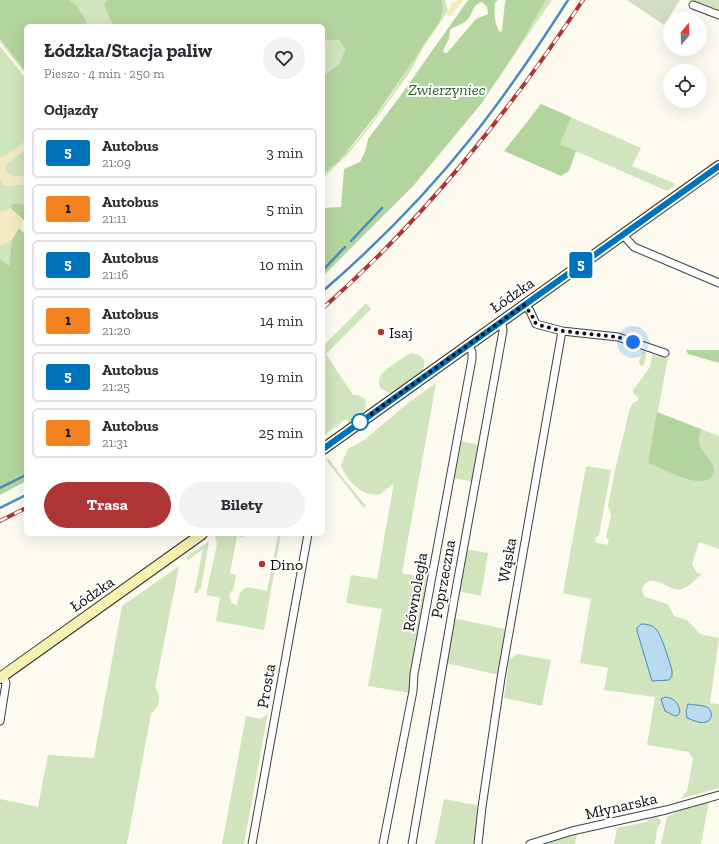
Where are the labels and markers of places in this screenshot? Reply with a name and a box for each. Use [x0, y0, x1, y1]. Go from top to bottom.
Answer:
place label: Isaj [389, 323, 413, 342]
marker: Isaj [376, 327, 386, 337]
unlabelled marker [351, 413, 369, 431]
place label: Dino [270, 555, 303, 574]
marker: Dino [257, 559, 267, 569]

